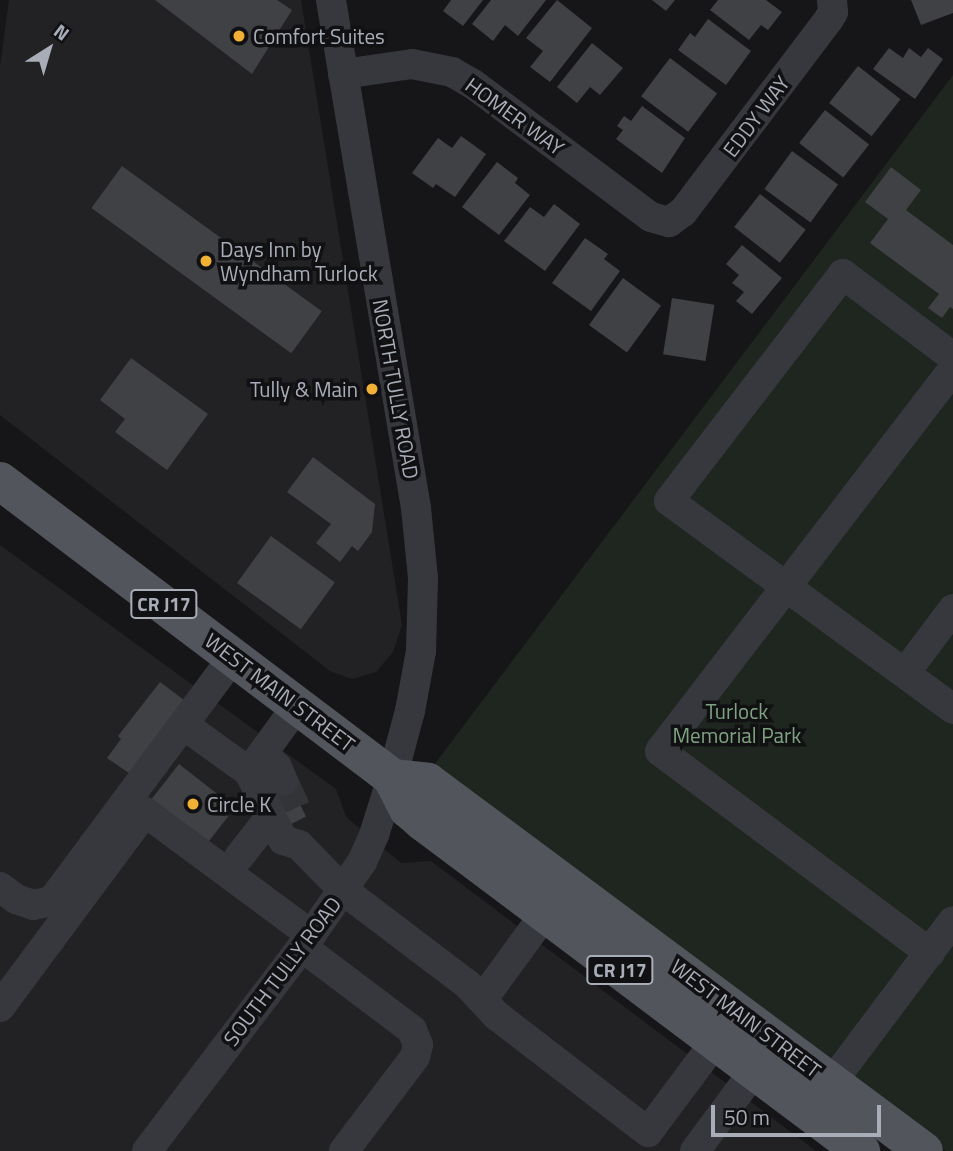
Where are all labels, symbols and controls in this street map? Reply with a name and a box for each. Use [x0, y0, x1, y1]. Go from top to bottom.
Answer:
north arrow [14, 14, 84, 84]
text: N [48, 16, 76, 47]
place label: Comfort Suites [253, 23, 385, 49]
marker: Comfort Suites [231, 28, 247, 44]
street label: EDDY WAY [717, 70, 795, 162]
street label: HOMER WAY [461, 72, 569, 160]
place label: Days Inn by Wyndham Turlock [220, 236, 378, 286]
marker: Days Inn by Wyndham Turlock [198, 253, 214, 269]
street label: NORTH TULLY ROAD [368, 297, 424, 481]
place label: Tully & Main [250, 376, 358, 402]
marker: Tully & Main [364, 381, 380, 397]
road number: CR J17 [129, 589, 199, 620]
street label: WEST MAIN STREET [200, 627, 360, 757]
park label: Turlock Memorial Park [673, 698, 801, 748]
place label: Circle K [207, 791, 271, 817]
marker: Circle K [185, 796, 201, 812]
street label: SOUTH TULLY ROAD [218, 892, 346, 1050]
street label: WEST MAIN STREET [666, 953, 826, 1083]
road number: CR J17 [585, 954, 655, 986]
scale bar [715, 1092, 885, 1136]
text: 50 m [724, 1101, 770, 1133]

